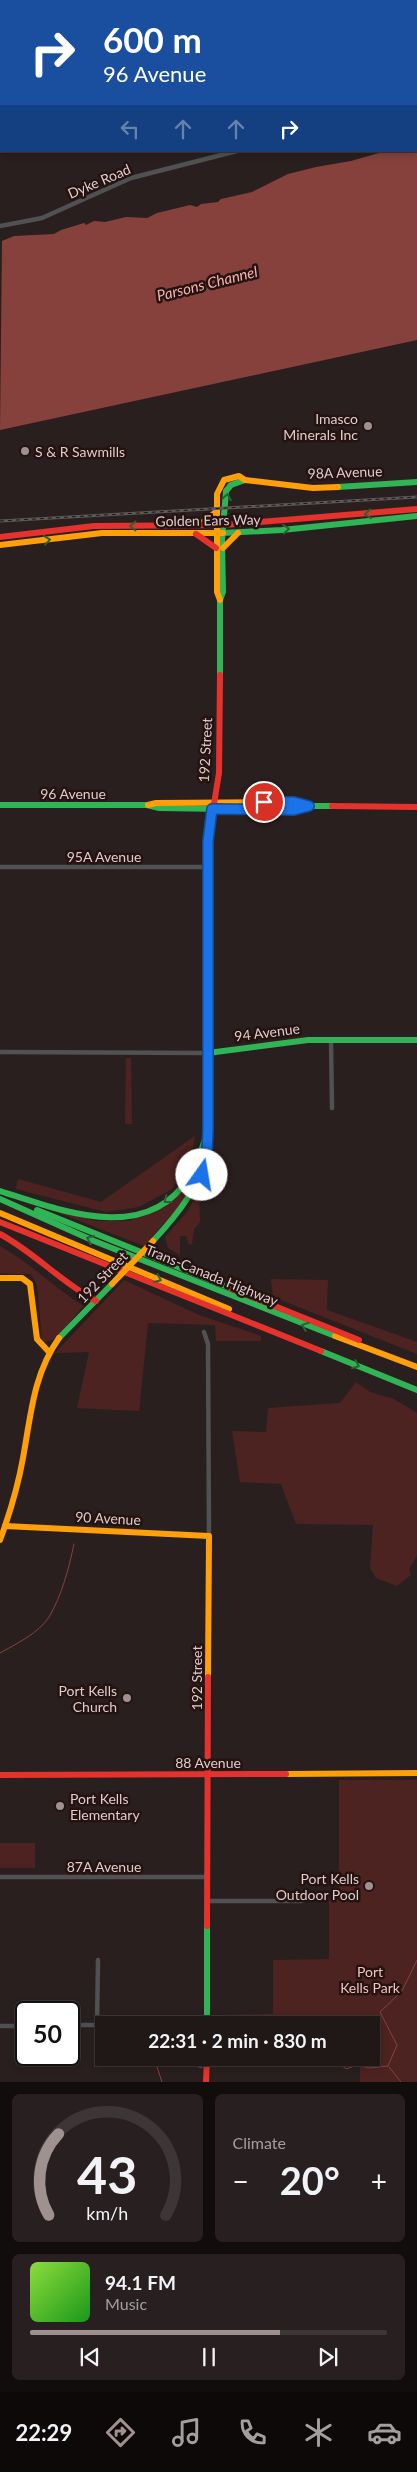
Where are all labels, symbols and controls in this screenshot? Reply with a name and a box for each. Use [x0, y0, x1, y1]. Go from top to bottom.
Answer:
text: 600 m [103, 18, 202, 60]
icon: right [20, 20, 85, 85]
text: 96 Avenue [103, 60, 206, 87]
icon: left [116, 115, 144, 143]
icon: ahead [169, 115, 197, 143]
icon: ahead [222, 115, 250, 143]
icon: right [275, 115, 303, 143]
street label: Dyke Road [65, 160, 133, 202]
water label: Parsons Channel [155, 262, 260, 304]
place label: Imasco Minerals Inc [283, 410, 358, 443]
marker: Imasco Minerals Inc [362, 420, 374, 432]
place label: S & R Sawmills [35, 443, 125, 460]
marker: S & R Sawmills [19, 445, 31, 457]
street label: 98A Avenue [307, 462, 383, 482]
one-way arrow [221, 492, 231, 501]
one-way arrow [364, 508, 372, 519]
street label: Golden Ears Way [155, 511, 262, 529]
one-way arrow [128, 520, 136, 531]
one-way arrow [283, 524, 291, 535]
one-way arrow [43, 535, 51, 546]
street label: 192 Street [195, 717, 215, 783]
pin [243, 781, 285, 823]
street label: 96 Avenue [40, 785, 106, 802]
icon: arrive [250, 788, 278, 816]
street label: 95A Avenue [67, 848, 141, 865]
street label: 94 Avenue [233, 1020, 301, 1044]
position arrow [175, 1148, 227, 1200]
one-way arrow [163, 1194, 173, 1203]
one-way arrow [86, 1235, 95, 1245]
street label: Trans-Canada Highway [143, 1241, 281, 1310]
street label: 192 Street [73, 1248, 131, 1306]
one-way arrow [153, 1272, 162, 1283]
one-way arrow [301, 1322, 310, 1332]
one-way arrow [351, 1358, 360, 1369]
street label: 90 Avenue [75, 1508, 141, 1528]
street label: 192 Street [188, 1646, 205, 1710]
place label: Port Kells Church [59, 1682, 117, 1715]
marker: Port Kells Church [121, 1692, 133, 1704]
street label: 88 Avenue [175, 1754, 241, 1771]
place label: Port Kells Elementary [70, 1790, 140, 1823]
marker: Port Kells Elementary [54, 1800, 66, 1812]
street label: 87A Avenue [67, 1858, 141, 1875]
place label: Port Kells Outdoor Pool [276, 1870, 359, 1903]
marker: Port Kells Outdoor Pool [363, 1880, 375, 1892]
park label: Port Kells Park [340, 1963, 401, 1996]
speed limit sign: 50 [15, 2001, 80, 2066]
text: 22:31 · 2 min · 830 m [148, 2029, 327, 2052]
text: Climate [233, 2133, 286, 2152]
text: 43 [77, 2143, 137, 2205]
text: 20° [280, 2157, 340, 2203]
text: − [233, 2164, 249, 2198]
text: + [371, 2164, 387, 2198]
text: km/h [86, 2202, 128, 2224]
text: 94.1 FM [105, 2271, 176, 2294]
text: Music [105, 2294, 147, 2313]
icon: previous [76, 2343, 104, 2371]
icon: pause [195, 2343, 223, 2371]
icon: next [314, 2343, 342, 2371]
icon: directions [103, 2415, 138, 2450]
icon: music [169, 2415, 204, 2450]
icon: phone [235, 2415, 270, 2450]
icon: climate [301, 2415, 336, 2450]
icon: car [367, 2415, 402, 2450]
text: 22:29 [15, 2419, 72, 2446]

